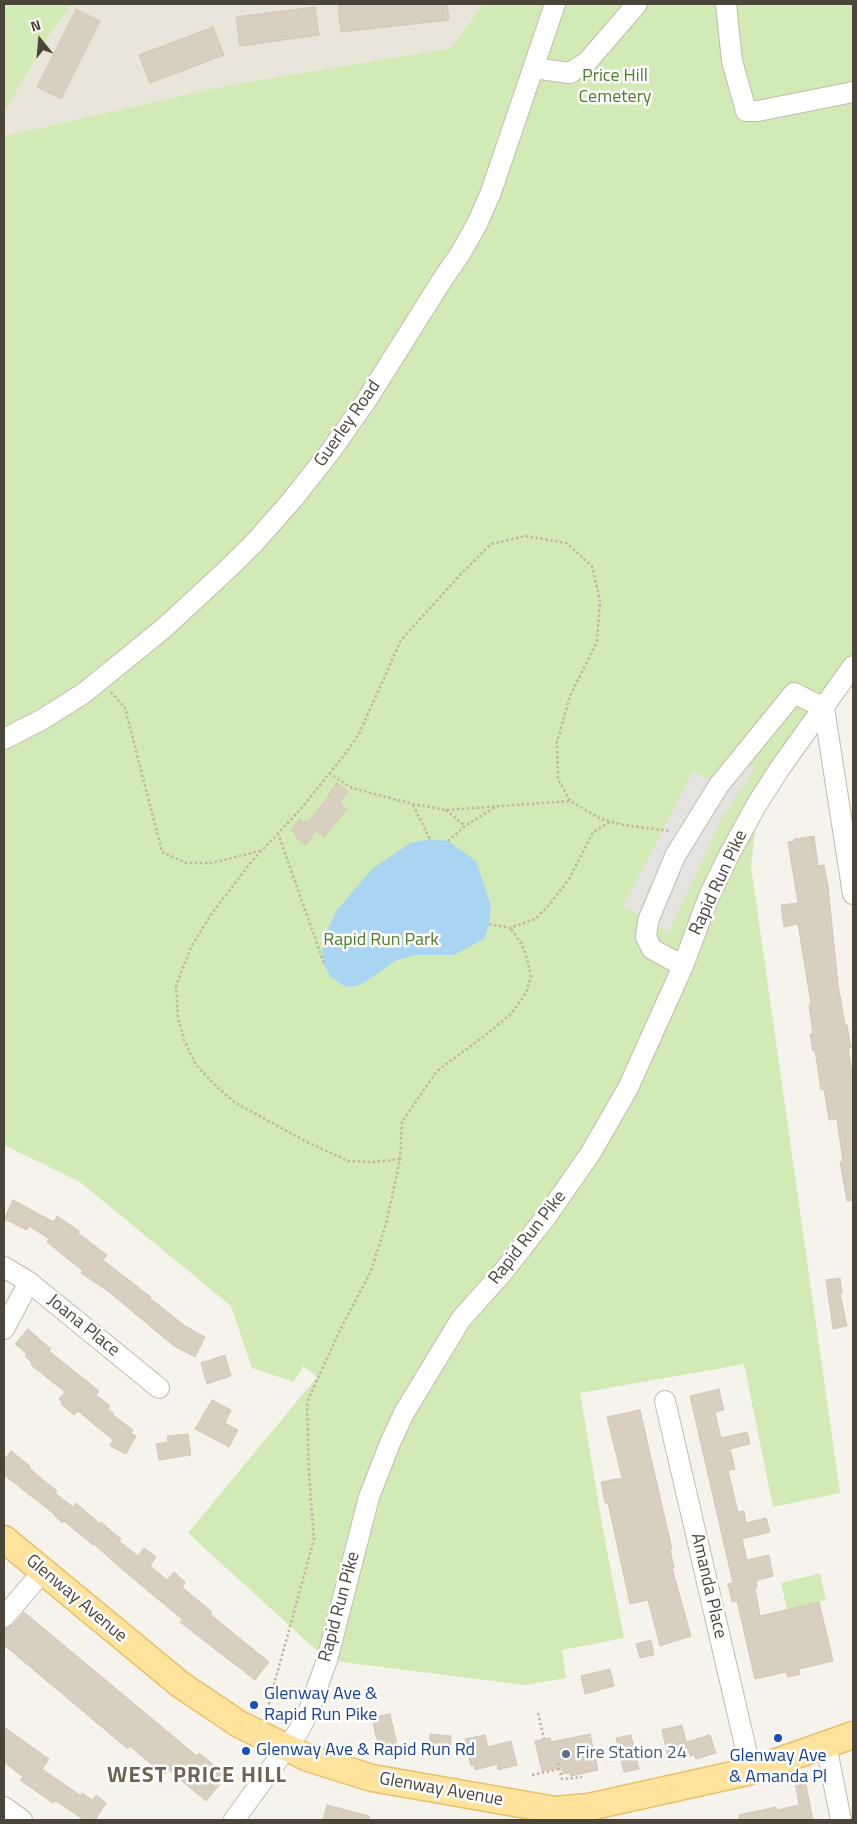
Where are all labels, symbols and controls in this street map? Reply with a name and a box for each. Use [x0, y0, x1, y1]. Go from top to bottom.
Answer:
text: N [28, 14, 43, 37]
north arrow [15, 15, 65, 65]
park label: Price Hill Cemetery [578, 66, 652, 108]
street label: Guerley Road [310, 377, 386, 471]
street label: Rapid Run Pike [685, 827, 753, 939]
park label: Rapid Run Park [323, 930, 439, 952]
street label: Rapid Run Pike [485, 1187, 571, 1289]
street label: Joana Place [42, 1290, 124, 1362]
street label: Amanda Place [685, 1531, 731, 1641]
street label: Rapid Run Pike [315, 1549, 365, 1665]
street label: Glenway Avenue [21, 1550, 131, 1648]
place label: Glenway Ave & Rapid Run Pike [264, 1684, 377, 1726]
marker: Glenway Ave & Rapid Run Pike [248, 1699, 260, 1711]
marker: Glenway Ave & Amanda Pl [772, 1732, 784, 1744]
place label: Glenway Ave & Rapid Run Rd [256, 1740, 475, 1762]
place label: Fire Station 24 [576, 1743, 687, 1765]
marker: Glenway Ave & Rapid Run Rd [240, 1745, 252, 1757]
place label: Glenway Ave & Amanda Pl [729, 1746, 827, 1788]
marker: Fire Station 24 [560, 1748, 572, 1760]
district label: WEST PRICE HILL [105, 1764, 289, 1790]
street label: Glenway Avenue [377, 1768, 505, 1812]

